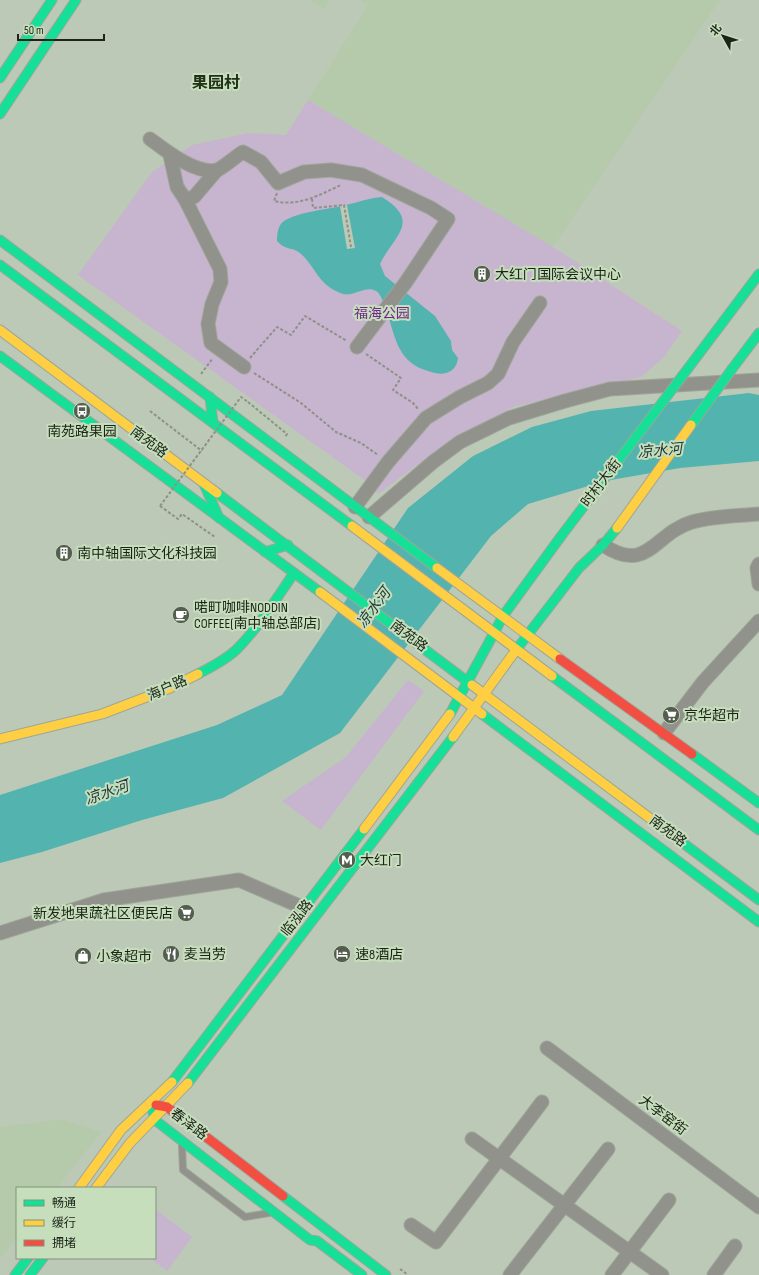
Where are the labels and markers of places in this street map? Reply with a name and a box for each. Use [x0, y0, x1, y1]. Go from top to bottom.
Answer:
building icon: 大红门国际会议中心 [472, 264, 492, 284]
place label: 大红门国际会议中心 [495, 266, 621, 283]
bus stop icon: 南苑路果园 [72, 401, 92, 421]
place label: 南苑路果园 [47, 423, 117, 440]
building icon: 南中轴国际文化科技园 [54, 543, 74, 563]
place label: 南中轴国际文化科技园 [77, 545, 217, 562]
place label: 喏町咖啡NODDIN COFFEE(南中轴总部店) [194, 599, 320, 632]
cafe icon: 喏町咖啡NODDIN COFFEE(南中轴总部店) [171, 605, 191, 625]
supermarket icon: 京华超市 [661, 705, 681, 725]
place label: 京华超市 [684, 707, 740, 724]
metro station icon: 大红门 [337, 850, 357, 870]
place label: 大红门 [360, 852, 402, 869]
supermarket icon: 新发地果蔬社区便民店 [176, 903, 196, 923]
place label: 新发地果蔬社区便民店 [33, 905, 173, 922]
restaurant icon: 麦当劳 [161, 944, 181, 964]
hotel icon: 速8酒店 [332, 944, 352, 964]
shop icon: 小象超市 [73, 946, 93, 966]
place label: 麦当劳 [184, 946, 226, 963]
place label: 速8酒店 [355, 946, 403, 963]
place label: 小象超市 [96, 948, 152, 965]

